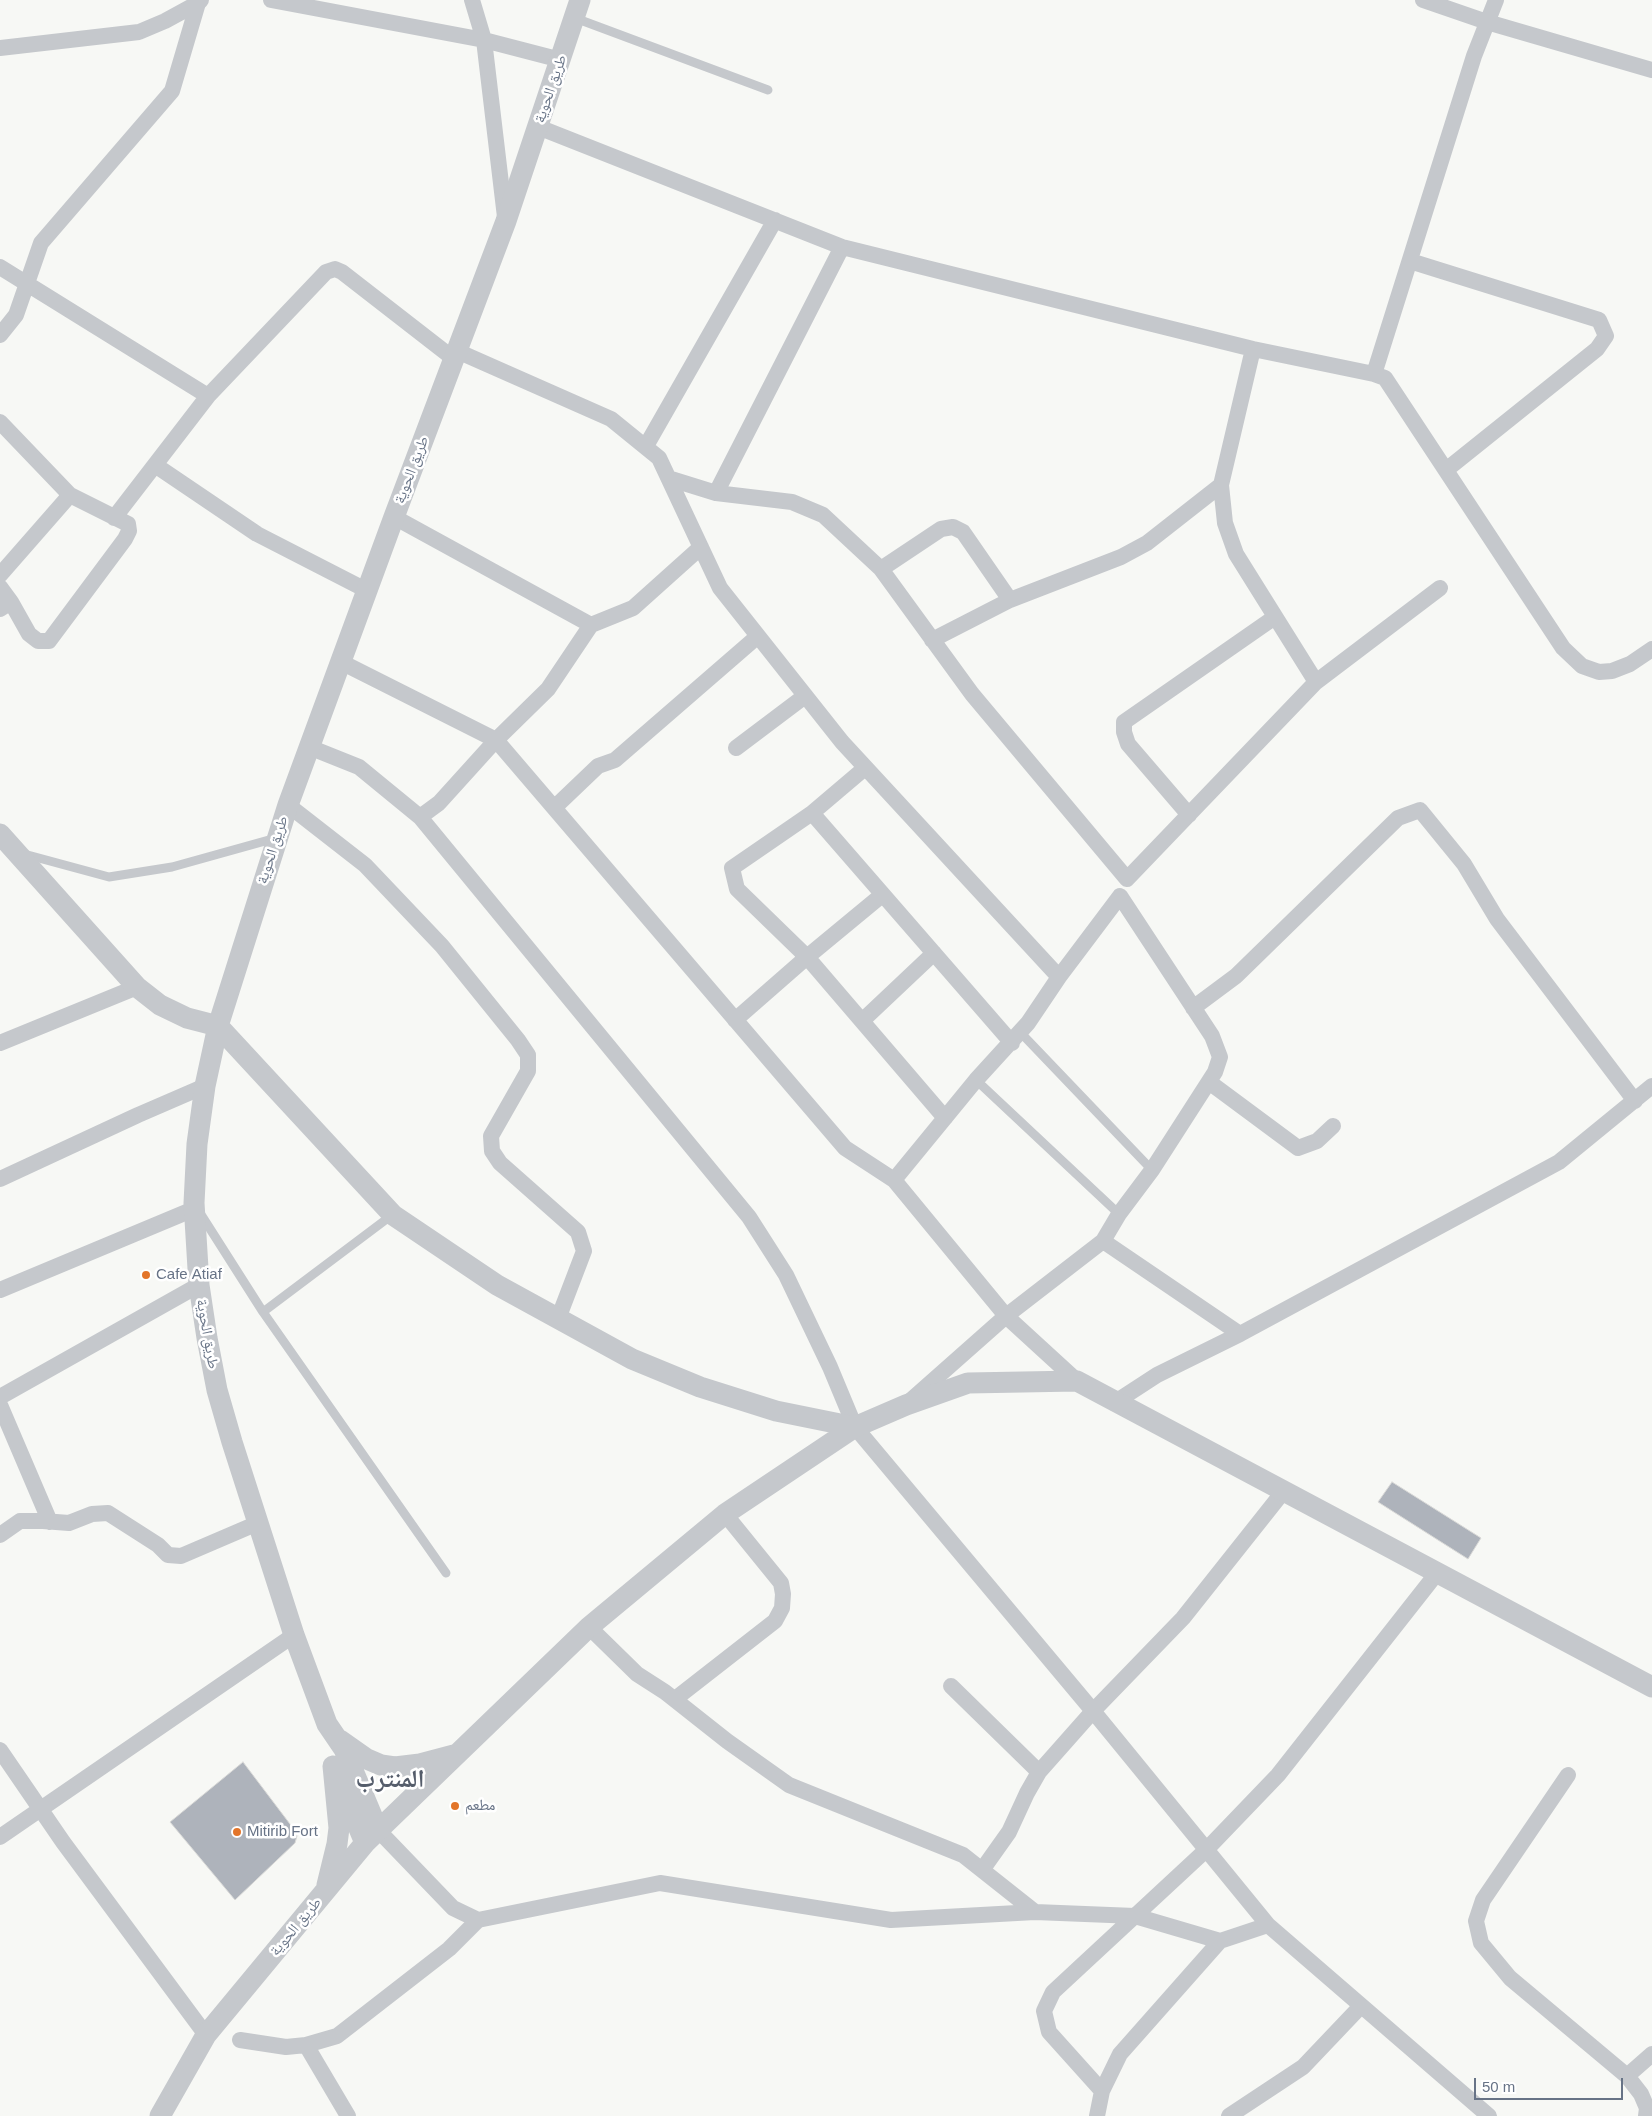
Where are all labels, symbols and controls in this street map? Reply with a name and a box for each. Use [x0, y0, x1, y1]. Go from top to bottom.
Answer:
street label: طريق الحوية [531, 53, 571, 125]
street label: طريق الحوية [391, 434, 433, 506]
street label: طريق الحوية [254, 814, 292, 886]
place label: Cafe Atiaf [156, 1266, 222, 1284]
marker: Cafe Atiaf [140, 1269, 152, 1281]
street label: طريق الحوية [192, 1298, 222, 1370]
district label: المنترب [355, 1765, 425, 1795]
place label: مطعم [465, 1797, 495, 1815]
marker: مطعم [449, 1800, 461, 1812]
place label: Mitirib Fort [247, 1823, 318, 1841]
marker: Mitirib Fort [231, 1826, 243, 1838]
street label: طريق الحوية [266, 1894, 326, 1960]
scale bar [1477, 2068, 1626, 2100]
text: 50 m [1482, 2078, 1515, 2095]

